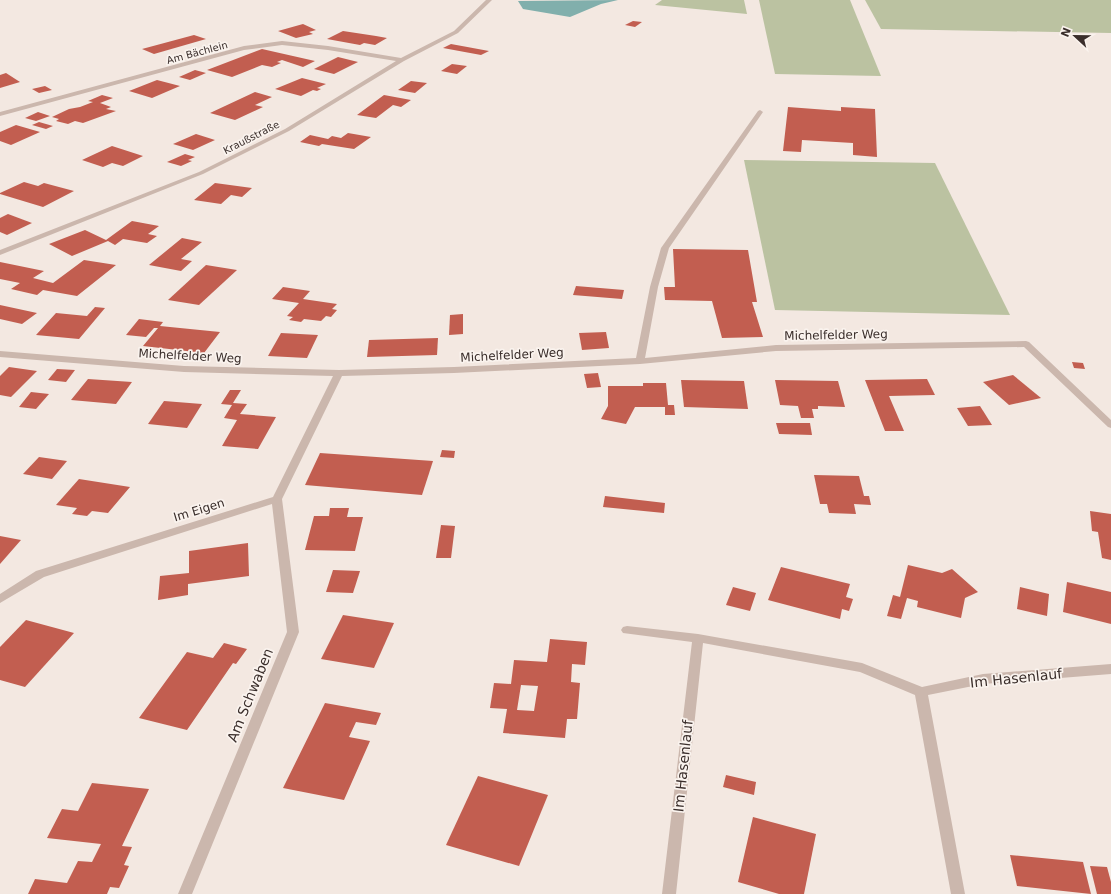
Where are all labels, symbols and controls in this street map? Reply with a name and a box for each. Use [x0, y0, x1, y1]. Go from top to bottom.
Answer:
north arrow [1055, 16, 1095, 56]
text: N [1058, 26, 1074, 39]
street label: Am Bächlein [165, 39, 229, 66]
street label: Kraußstraße [221, 119, 281, 156]
street label: Michelfelder Weg [784, 327, 888, 343]
street label: Michelfelder Weg [460, 345, 564, 365]
street label: Michelfelder Weg [138, 346, 242, 366]
street label: Im Eigen [172, 496, 226, 524]
street label: Am Schwaben [224, 646, 276, 744]
street label: Im Hasenlauf [969, 665, 1064, 691]
street label: Im Hasenlauf [670, 718, 696, 813]

